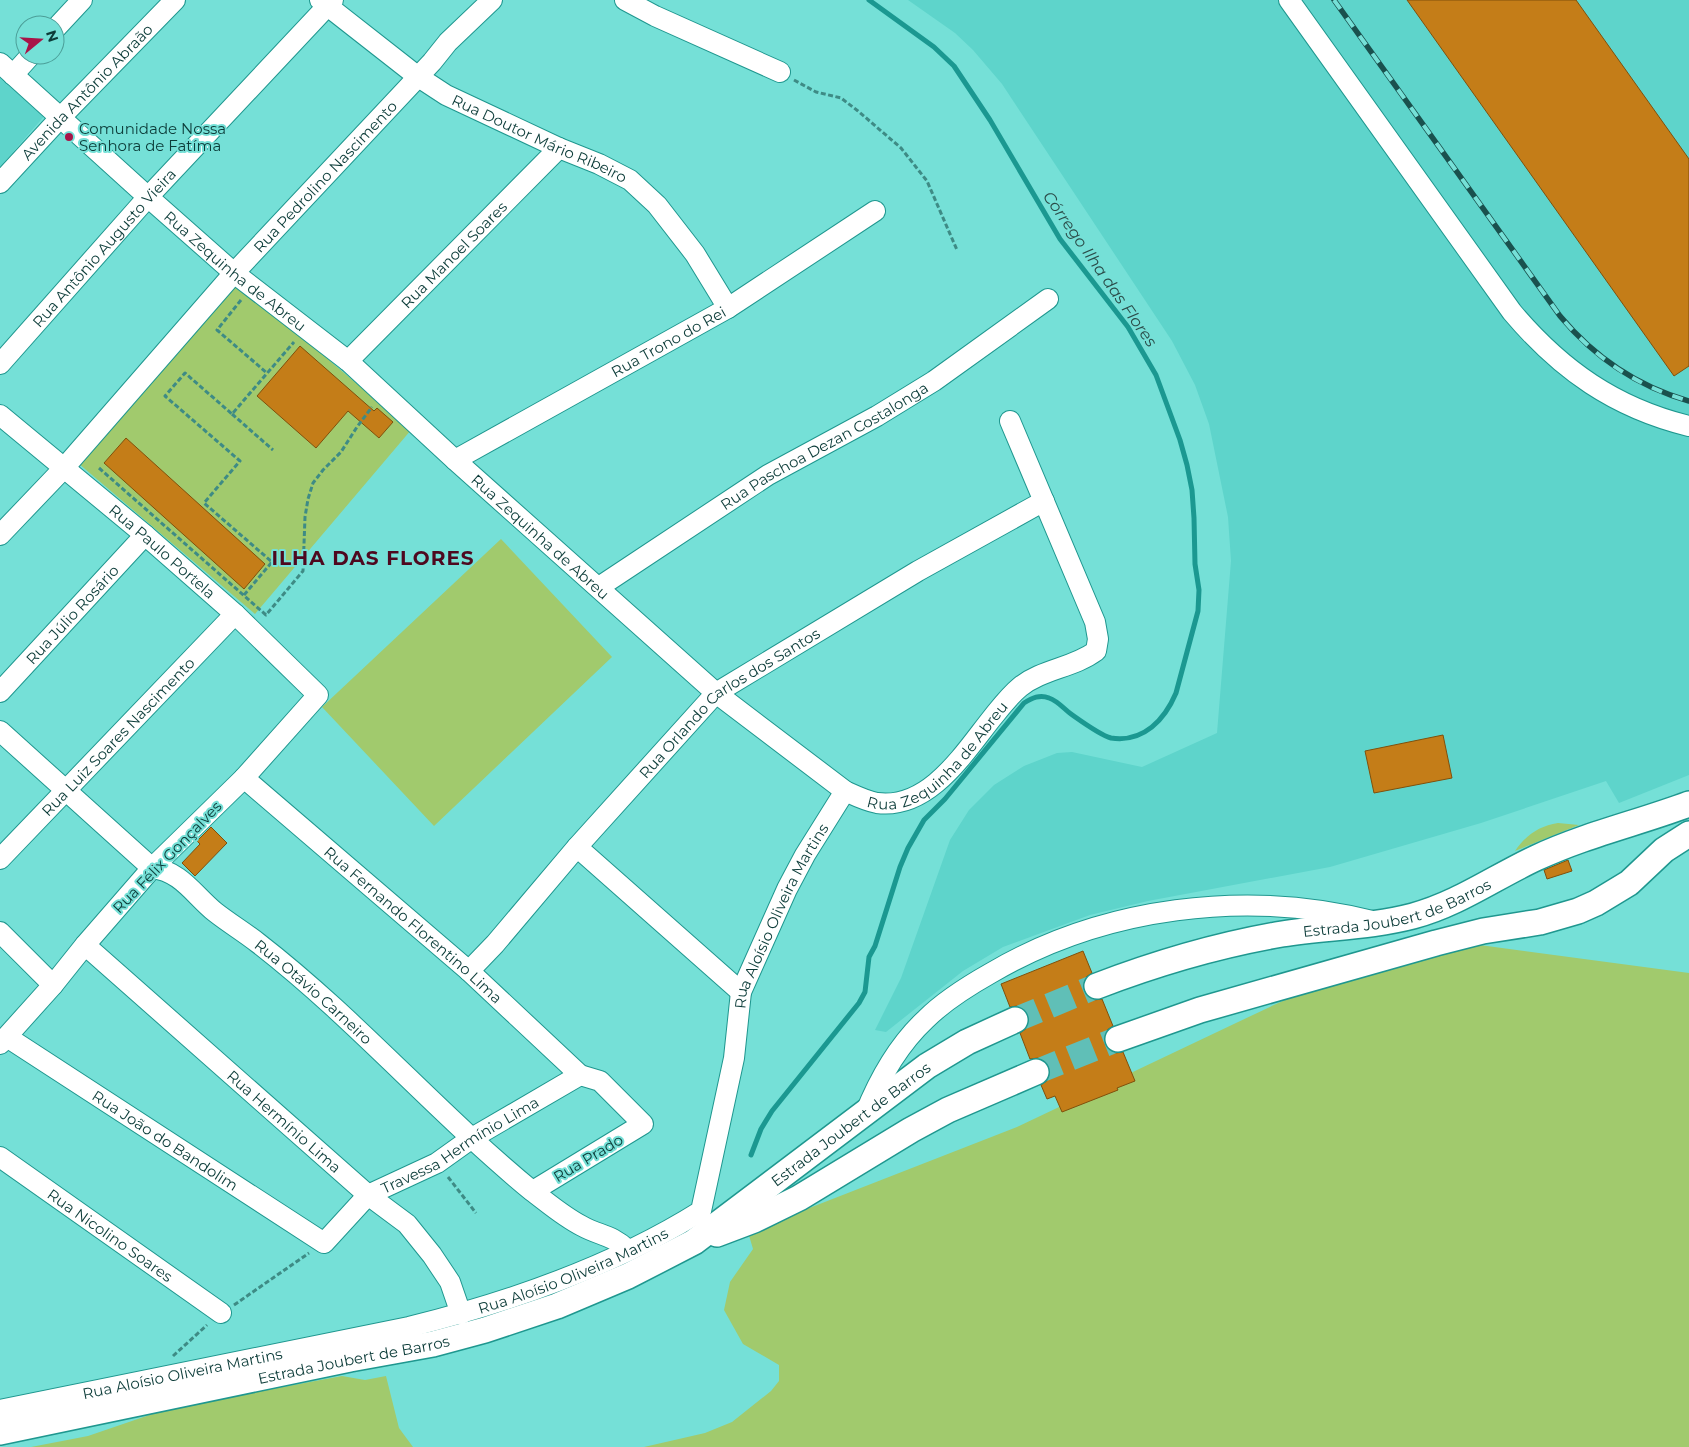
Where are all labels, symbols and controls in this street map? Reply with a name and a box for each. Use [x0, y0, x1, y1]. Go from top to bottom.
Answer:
north arrow [15, 15, 65, 65]
street label: Avenida Antônio Abraão [17, 19, 156, 164]
text: N [42, 28, 63, 44]
street label: Rua Doutor Mário Ribeiro [449, 90, 631, 186]
street label: Rua Pedrolino Nascimento [249, 96, 401, 256]
place label: Comunidade Nossa Senhora de Fatíma [79, 119, 226, 155]
marker: Comunidade Nossa Senhora de Fatíma [63, 131, 75, 143]
street label: Rua Antônio Augusto Vieira [28, 164, 180, 331]
water label: Córrego Ilha das Flores [1039, 188, 1161, 351]
street label: Rua Manoel Soares [396, 197, 511, 312]
street label: Rua Zequinha de Abreu [160, 206, 310, 335]
street label: Rua Trono do Rei [607, 302, 729, 381]
street label: Rua Paschoa Dezan Costalonga [716, 378, 931, 514]
street label: Rua Zequinha de Abreu [468, 470, 614, 603]
street label: Rua Paulo Portela [105, 500, 220, 602]
district label: ILHA DAS FLORES [271, 546, 475, 570]
street label: Rua Júlio Rosário [21, 560, 123, 668]
street label: Rua Orlando Carlos dos Santos [634, 623, 823, 782]
street label: Rua Luiz Soares Nascimento [37, 653, 198, 820]
street label: Rua Zequinha de Abreu [865, 697, 1011, 813]
street label: Rua Félix Gonçalves [108, 797, 226, 917]
street label: Rua Aloísio Oliveira Martins [730, 820, 832, 1009]
street label: Rua Fernando Florentino Lima [321, 842, 507, 1007]
street label: Estrada Joubert de Barros [1302, 874, 1494, 941]
street label: Rua Otávio Carneiro [251, 935, 377, 1048]
street label: Estrada Joubert de Barros [767, 1058, 934, 1190]
street label: Rua Hermínio Lima [223, 1066, 345, 1177]
street label: Rua João do Bandolim [89, 1086, 242, 1194]
street label: Travessa Hermínio Lima [378, 1092, 542, 1197]
street label: Rua Prado [550, 1130, 626, 1186]
street label: Rua Nicolino Soares [44, 1184, 177, 1286]
street label: Rua Aloísio Oliveira Martins [476, 1223, 671, 1317]
street label: Estrada Joubert de Barros [256, 1331, 451, 1387]
street label: Rua Aloísio Oliveira Martins [81, 1343, 284, 1403]

